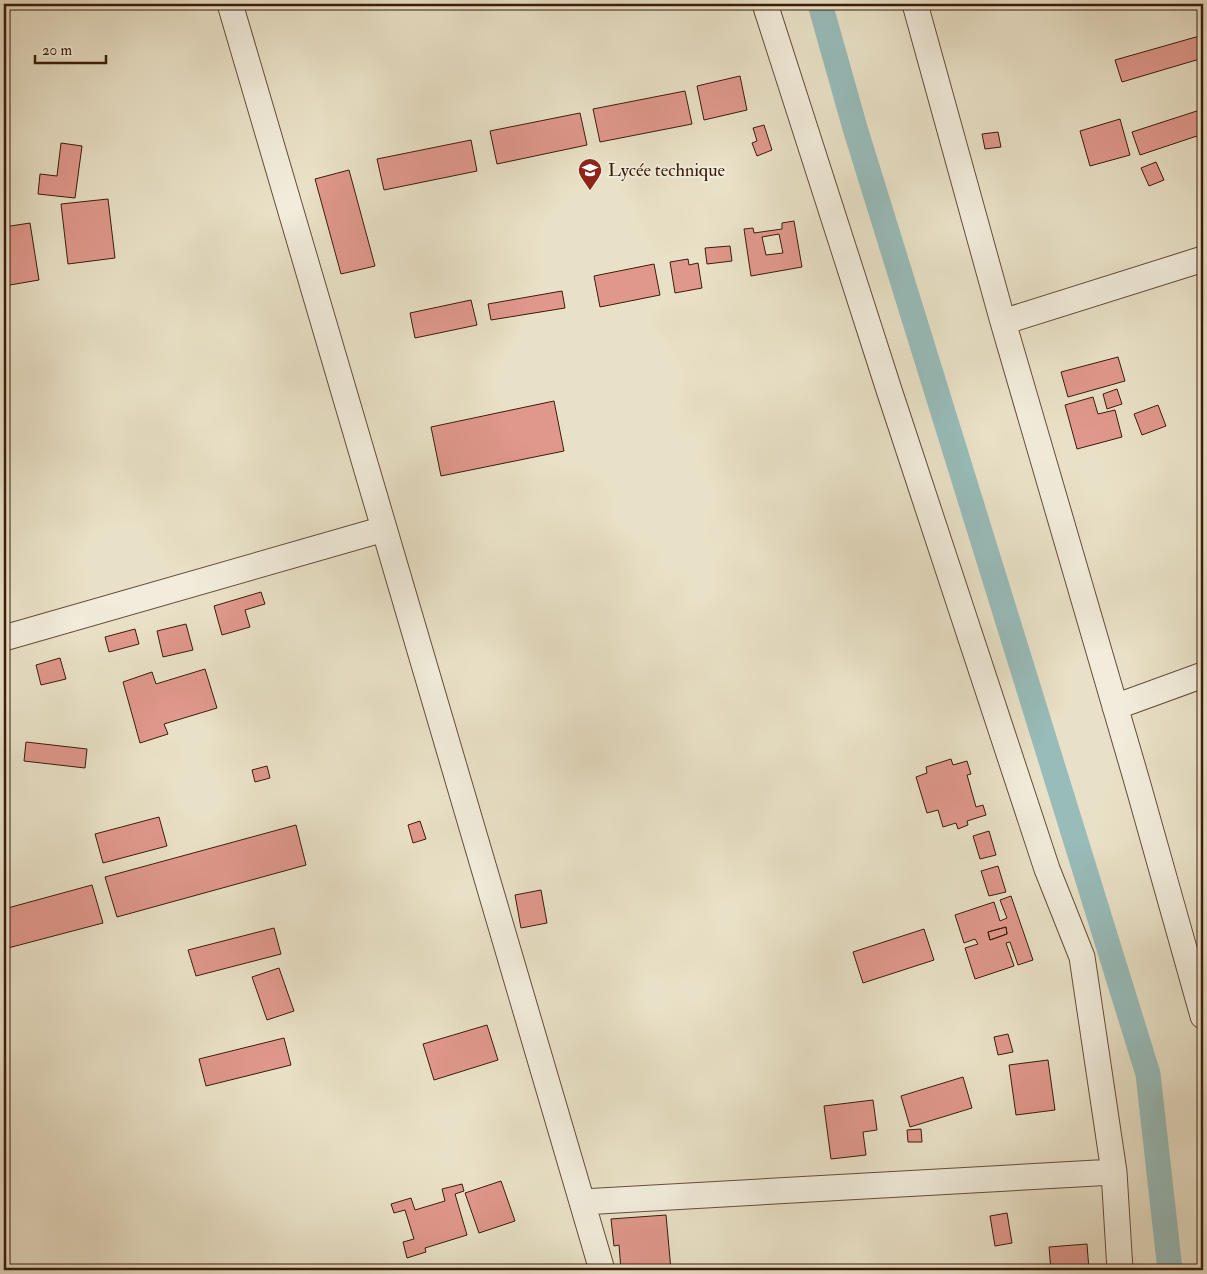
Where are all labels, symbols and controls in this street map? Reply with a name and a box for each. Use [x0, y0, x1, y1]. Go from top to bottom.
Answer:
scale bar [35, 32, 106, 64]
text: 20 m [42, 41, 72, 60]
school or university icon: Lycée technique [577, 157, 603, 191]
place label: Lycée technique [608, 159, 726, 182]

